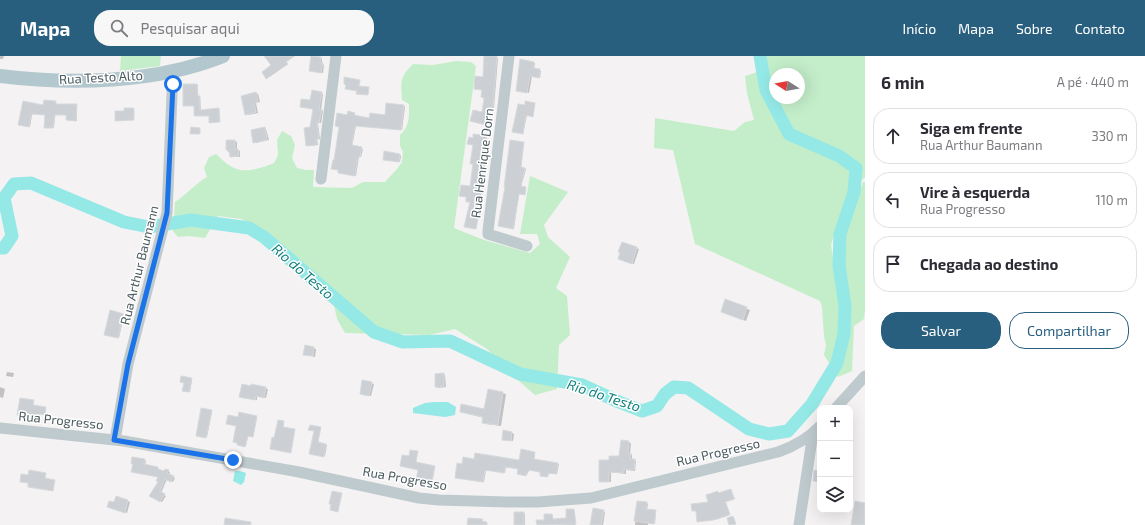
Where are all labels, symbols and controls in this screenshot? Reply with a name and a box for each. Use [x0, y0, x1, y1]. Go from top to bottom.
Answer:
search box [94, 10, 374, 46]
text: Mapa [20, 17, 70, 40]
icon: search [108, 17, 130, 39]
text: Pesquisar aqui [140, 19, 240, 37]
text: Início [903, 20, 936, 37]
text: Mapa [958, 20, 994, 37]
text: Sobre [1016, 20, 1053, 37]
text: Contato [1075, 20, 1125, 37]
street label: Rua Testo Alto [59, 67, 143, 87]
north arrow [769, 68, 805, 104]
text: 6 min [881, 72, 925, 92]
text: A pé · 440 m [1057, 74, 1129, 90]
route start [164, 75, 182, 93]
street label: Rua Henrique Dorn [467, 107, 497, 219]
text: Siga em frente [920, 119, 1022, 137]
icon: ahead [882, 125, 904, 147]
text: 330 m [1091, 128, 1128, 144]
text: Rua Arthur Baumann [920, 137, 1042, 153]
text: Vire à esquerda [920, 183, 1030, 201]
icon: left [882, 189, 904, 211]
text: 110 m [1096, 192, 1128, 208]
text: Rua Progresso [920, 201, 1005, 217]
street label: Rua Arthur Baumann [116, 204, 162, 326]
water label: Rio do Testo [269, 240, 337, 302]
icon: arrive [882, 253, 904, 275]
text: Chegada ao destino [920, 255, 1058, 273]
button: Salvar [881, 312, 1001, 349]
button: Compartilhar [1009, 312, 1129, 349]
water label: Rio do Testo [565, 375, 643, 415]
map controls [817, 405, 853, 513]
button: + [817, 405, 853, 441]
street label: Rua Progresso [18, 408, 104, 432]
street label: Rua Progresso [675, 435, 761, 469]
button: − [817, 441, 853, 477]
route end [224, 451, 242, 469]
street label: Rua Progresso [362, 463, 448, 493]
button: layers [817, 477, 853, 513]

